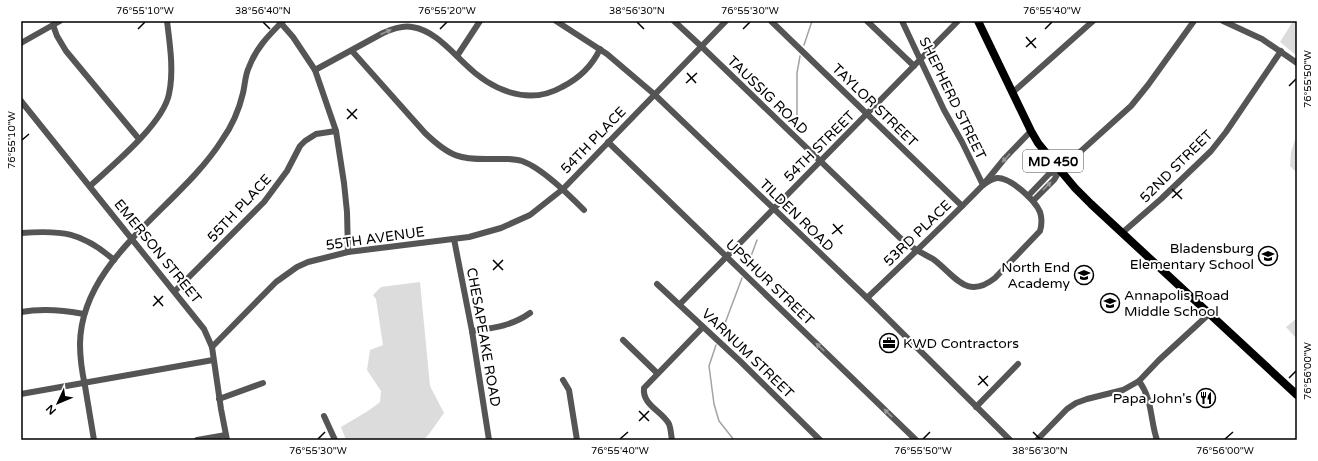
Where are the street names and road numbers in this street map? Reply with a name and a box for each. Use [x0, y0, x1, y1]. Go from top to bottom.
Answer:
street label: SHEPHERD STREET [916, 34, 990, 163]
street label: TAUSSIG ROAD [724, 52, 812, 138]
street label: TAYLOR STREET [828, 60, 921, 151]
street label: 54TH PLACE [557, 103, 630, 177]
street label: 54TH STREET [780, 107, 859, 185]
street label: 52ND STREET [1136, 126, 1217, 206]
road number: MD 450 [1023, 150, 1083, 172]
street label: 55TH PLACE [204, 171, 275, 246]
street label: TILDEN ROAD [756, 176, 837, 255]
street label: EMERSON STREET [110, 196, 205, 307]
street label: 53RD PLACE [880, 197, 955, 270]
street label: 55TH AVENUE [325, 223, 426, 254]
street label: UPSHUR STREET [722, 236, 818, 329]
street label: CHESAPEAKE ROAD [463, 266, 504, 408]
street label: VARNUM STREET [698, 305, 798, 402]

